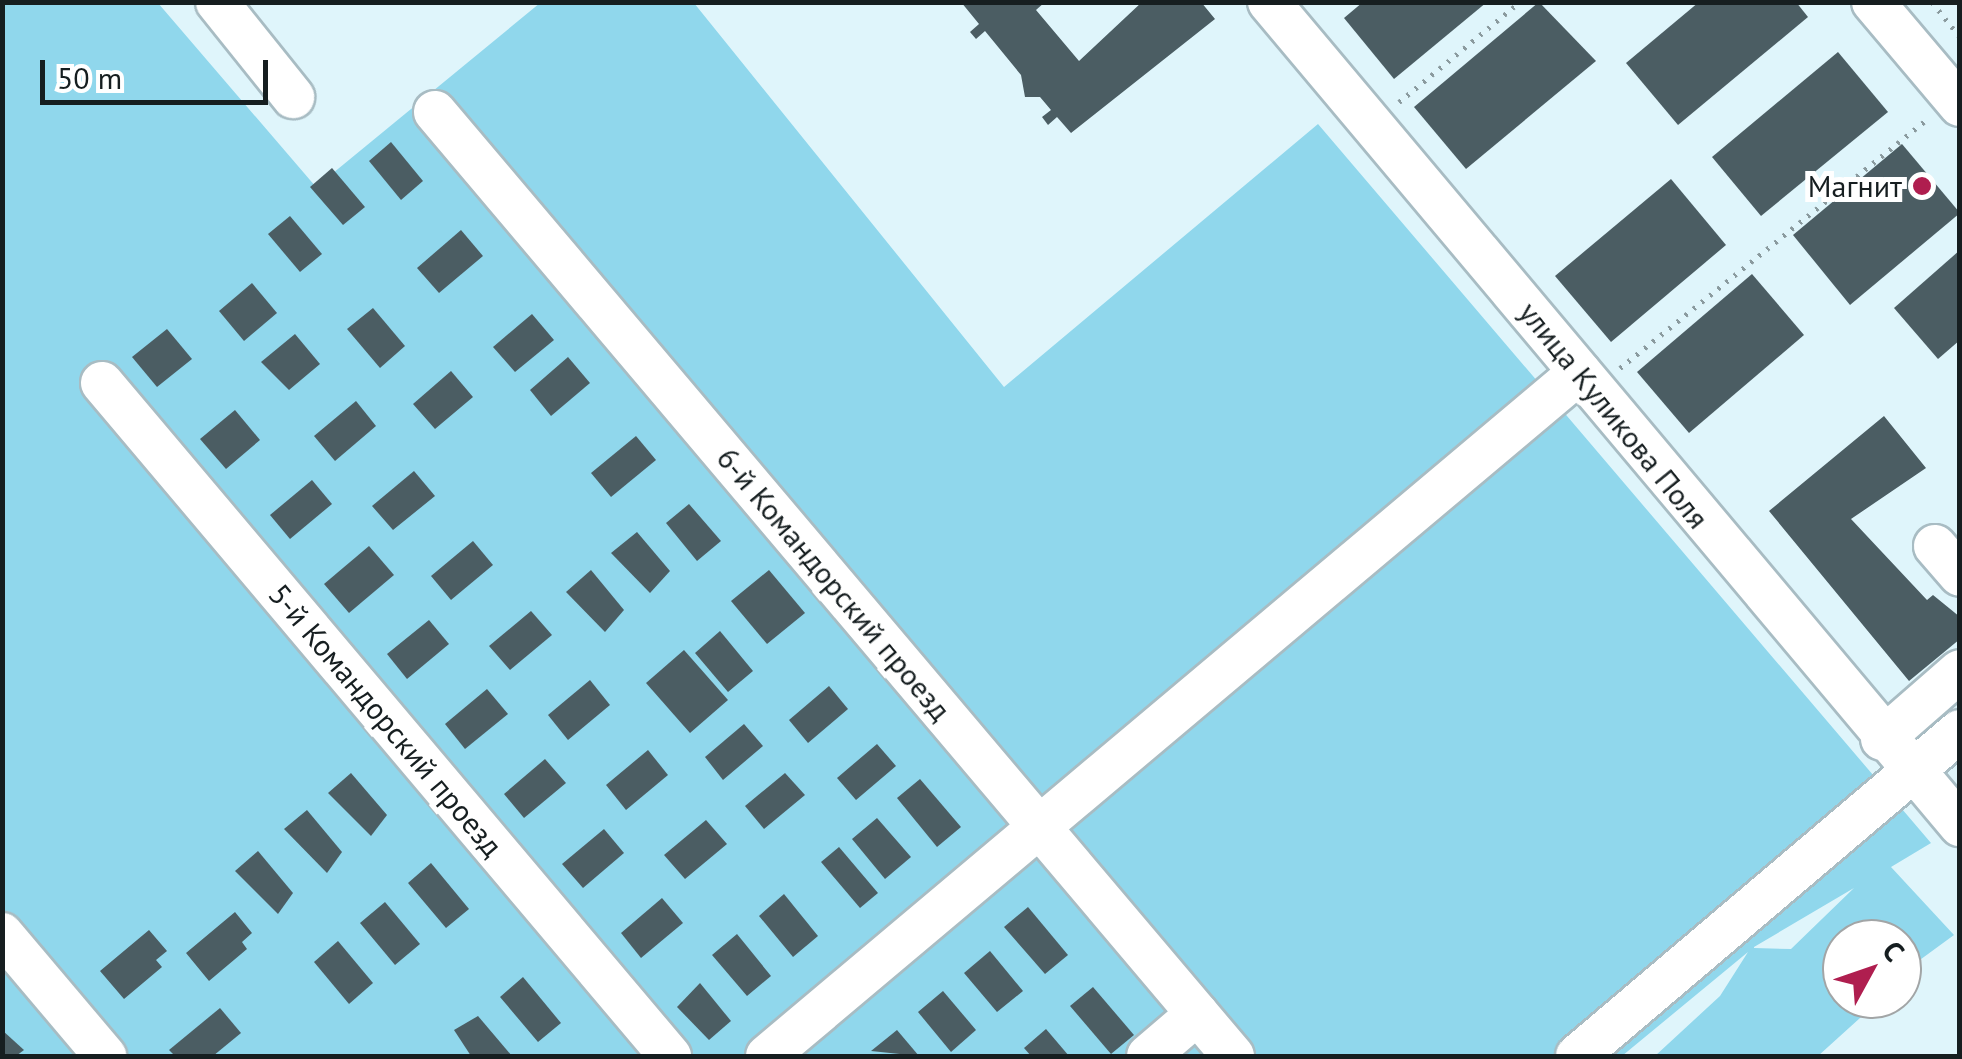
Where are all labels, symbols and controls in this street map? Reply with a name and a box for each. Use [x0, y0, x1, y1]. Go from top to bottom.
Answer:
scale bar [45, 40, 272, 102]
text: 50 m [57, 58, 122, 97]
place label: Магнит [1808, 168, 1902, 204]
marker: Магнит [1911, 175, 1933, 197]
street label: улица Куликова Поля [1512, 295, 1716, 535]
street label: 6-й Командорский проезд [709, 440, 959, 728]
street label: 5-й Командорский проезд [261, 576, 511, 864]
north arrow [1822, 919, 1922, 1019]
text: С [1875, 933, 1913, 969]

